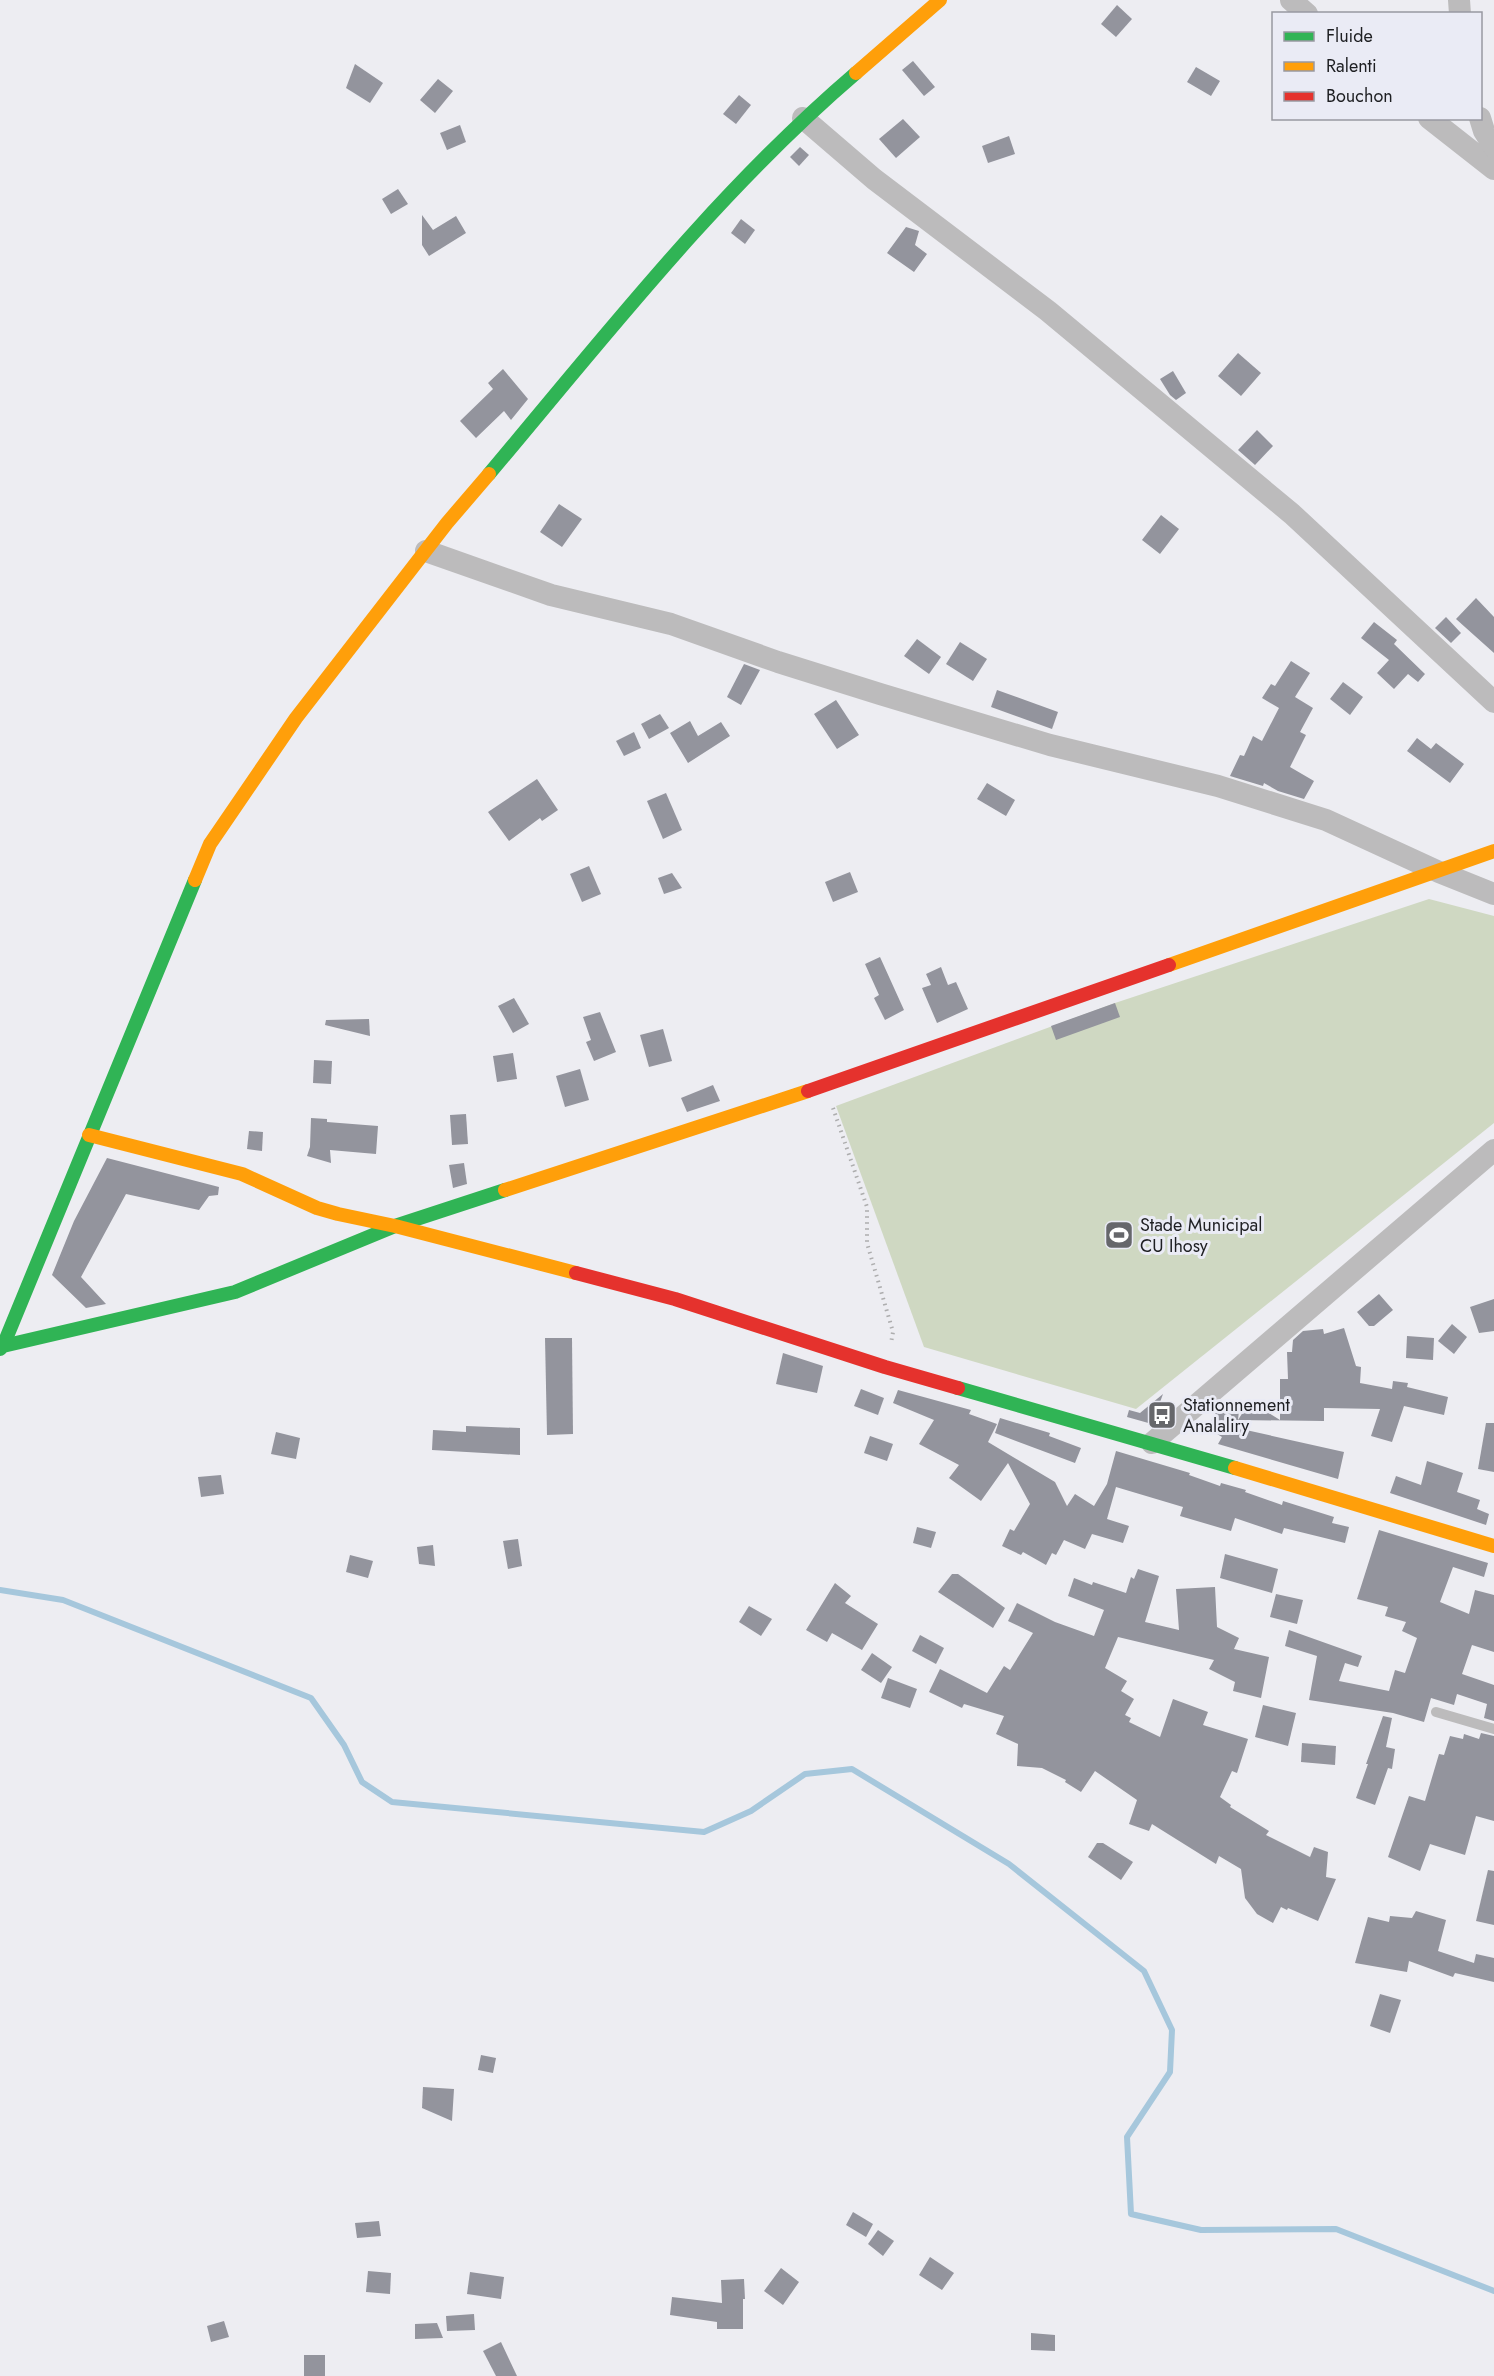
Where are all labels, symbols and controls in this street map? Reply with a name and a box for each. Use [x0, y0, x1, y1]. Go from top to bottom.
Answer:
legend [1272, 12, 1482, 120]
text: Fluide [1326, 23, 1373, 49]
text: Ralenti [1326, 53, 1377, 79]
text: Bouchon [1326, 83, 1393, 109]
place label: Stade Municipal CU Ihosy [1140, 1212, 1262, 1259]
sports icon: Stade Municipal CU Ihosy [1103, 1219, 1135, 1251]
place label: Stationnement Analaliry [1183, 1392, 1291, 1439]
bus stop icon: Stationnement Analaliry [1146, 1399, 1178, 1431]

